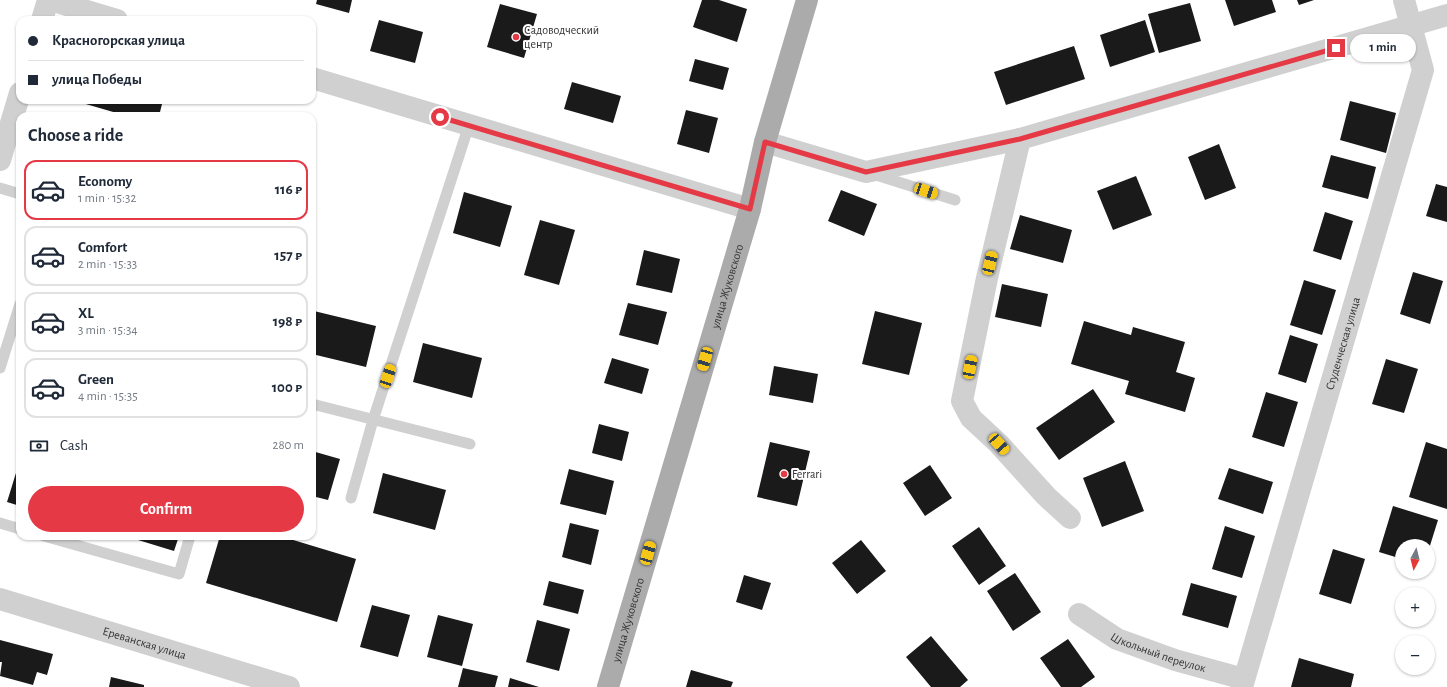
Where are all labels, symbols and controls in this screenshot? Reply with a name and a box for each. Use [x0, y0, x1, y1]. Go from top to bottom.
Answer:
place label: Садоводческий центр [524, 24, 599, 50]
marker: Садоводческий центр [511, 32, 521, 42]
text: Красногорская улица [52, 33, 185, 48]
callout: 1 min [1350, 34, 1416, 62]
route end [1327, 39, 1345, 57]
text: 1 min [1369, 41, 1397, 54]
text: улица Победы [52, 72, 142, 87]
route start [431, 108, 449, 126]
text: Choose a ride [28, 127, 123, 145]
icon: car [30, 172, 66, 208]
text: Economy [78, 174, 132, 189]
text: 116 ₽ [275, 182, 302, 197]
car [913, 182, 939, 200]
text: 1 min · 15:32 [78, 192, 136, 205]
icon: car [30, 238, 66, 274]
text: Comfort [78, 240, 127, 255]
street label: улица Жуковского [709, 243, 745, 331]
text: 157 ₽ [274, 248, 302, 263]
car [981, 250, 999, 276]
text: 2 min · 15:33 [78, 258, 137, 271]
street label: Студенческая улица [1323, 295, 1362, 391]
icon: car [30, 304, 66, 340]
text: XL [78, 306, 94, 321]
text: 198 ₽ [273, 314, 302, 329]
text: 3 min · 15:34 [78, 324, 138, 337]
car [696, 346, 714, 372]
car [962, 354, 978, 380]
car [379, 363, 397, 389]
icon: car [30, 370, 66, 406]
text: Green [78, 372, 114, 387]
text: 100 ₽ [272, 380, 302, 395]
text: 4 min · 15:35 [78, 390, 138, 403]
car [987, 431, 1011, 457]
icon: cash [28, 435, 50, 457]
text: Cash [60, 438, 88, 453]
text: 280 m [273, 439, 304, 452]
place label: Ferrari [792, 468, 822, 480]
marker: Ferrari [779, 469, 789, 479]
button: Confirm [28, 486, 304, 532]
north arrow [1395, 539, 1435, 579]
map controls [1395, 539, 1435, 675]
car [639, 540, 657, 566]
street label: улица Жуковского [609, 576, 646, 665]
button: + [1395, 587, 1435, 627]
street label: Ереванская улица [101, 625, 188, 662]
street label: Школьный переулок [1108, 631, 1208, 674]
button: − [1395, 635, 1435, 675]

